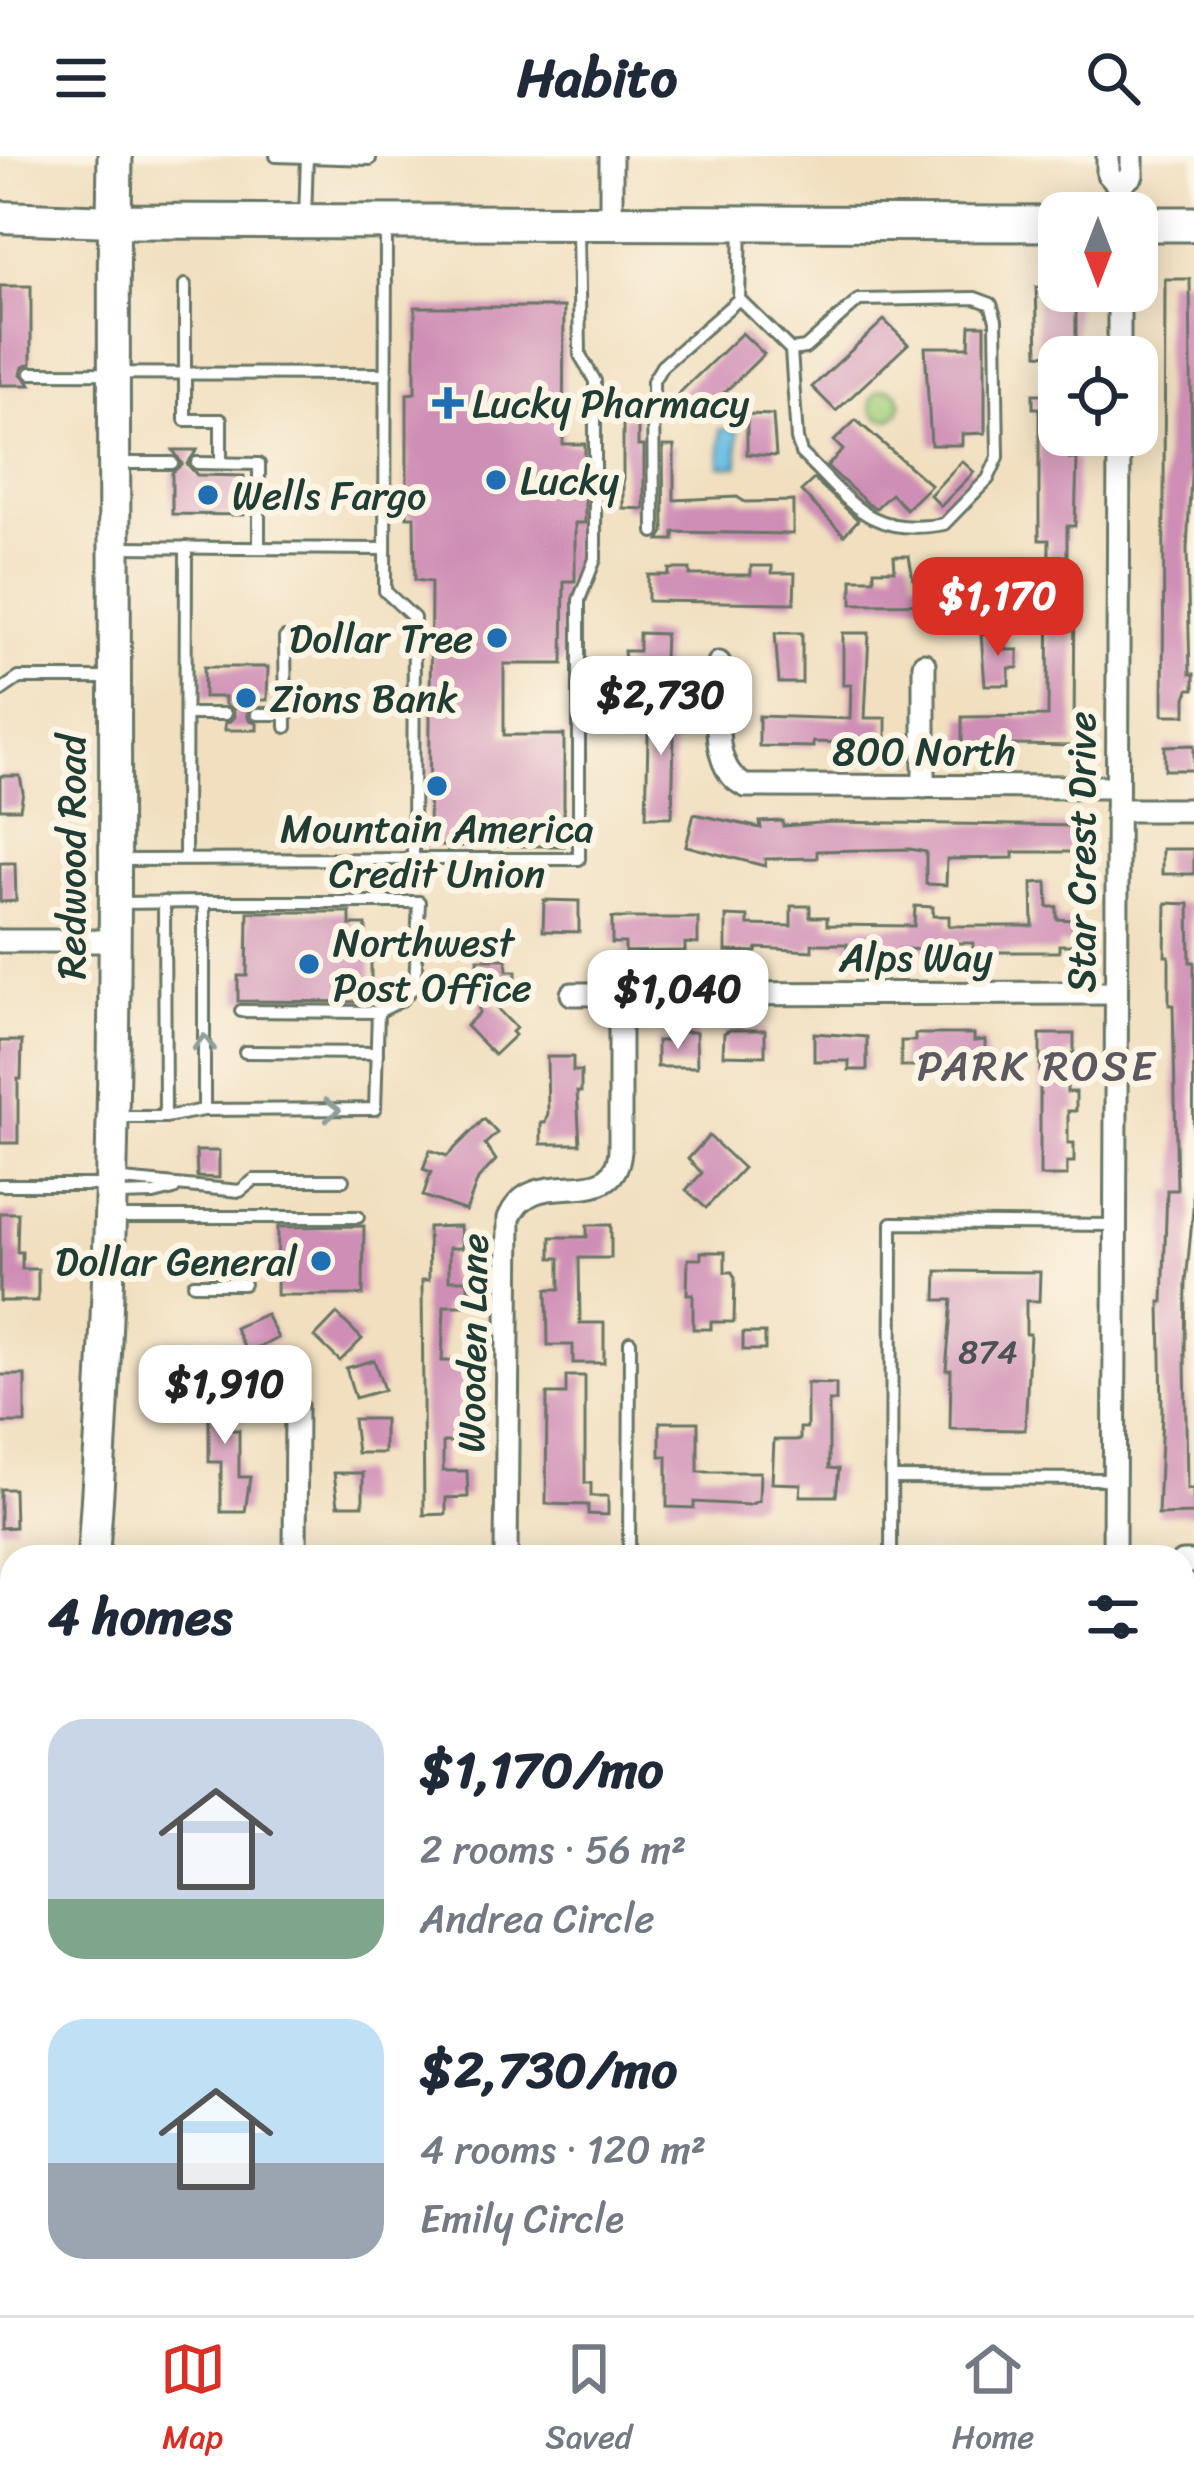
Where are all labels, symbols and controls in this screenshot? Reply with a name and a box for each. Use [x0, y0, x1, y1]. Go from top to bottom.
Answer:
text: Habito [517, 30, 677, 126]
icon: menu [48, 45, 114, 111]
icon: search [1080, 45, 1146, 111]
north arrow [1038, 192, 1158, 312]
map controls [1038, 192, 1158, 456]
button: locate [1038, 336, 1158, 456]
place label: Lucky Pharmacy [472, 369, 750, 438]
marker: Lucky Pharmacy [435, 390, 461, 416]
place label: Lucky [520, 446, 619, 515]
place label: Wells Fargo [232, 461, 426, 530]
marker: Lucky [483, 467, 509, 493]
marker: Wells Fargo [195, 482, 221, 508]
pin: $1,170 [900, 557, 1096, 659]
text: $1,170 [939, 561, 1057, 630]
place label: Dollar Tree [289, 604, 473, 673]
marker: Dollar Tree [484, 625, 510, 651]
pin: $2,730 [563, 656, 759, 758]
text: $2,730 [597, 660, 725, 729]
place label: Zions Bank [270, 664, 458, 733]
marker: Zions Bank [233, 685, 259, 711]
street label: Star Crest Drive [1047, 712, 1116, 993]
street label: 800 North [832, 717, 1016, 786]
street label: Redwood Road [37, 732, 106, 979]
marker: Mountain America Credit Union [424, 773, 450, 799]
place label: Mountain America Credit Union [280, 794, 594, 908]
place label: Northwest Post Office [333, 908, 532, 1022]
street label: Alps Way [838, 923, 993, 992]
pin: $1,040 [580, 950, 776, 1052]
marker: Northwest Post Office [296, 951, 322, 977]
text: $1,040 [614, 954, 742, 1023]
district label: PARK ROSE [917, 1029, 1157, 1103]
one-way arrow [191, 1033, 217, 1051]
one-way arrow [324, 1097, 342, 1123]
place label: Dollar General [55, 1227, 298, 1296]
street label: Wooden Lane [436, 1233, 509, 1453]
marker: Dollar General [308, 1248, 334, 1274]
house number: 874 [958, 1323, 1018, 1381]
pin: $1,910 [127, 1345, 323, 1447]
text: $1,910 [166, 1349, 284, 1418]
text: 4 homes [48, 1572, 232, 1662]
icon: filters [1080, 1584, 1146, 1650]
text: $1,170/mo [420, 1725, 664, 1815]
icon: home [144, 1767, 288, 1911]
text: 2 rooms · 56 m² [420, 1815, 686, 1884]
text: Andrea Circle [420, 1884, 655, 1953]
text: $2,730/mo [420, 2025, 677, 2115]
icon: home [144, 2067, 288, 2211]
text: 4 rooms · 120 m² [420, 2115, 706, 2184]
text: Emily Circle [420, 2184, 624, 2253]
tab: Map [160, 2336, 226, 2466]
tab: Saved [545, 2336, 632, 2466]
tab: Home [952, 2336, 1034, 2466]

